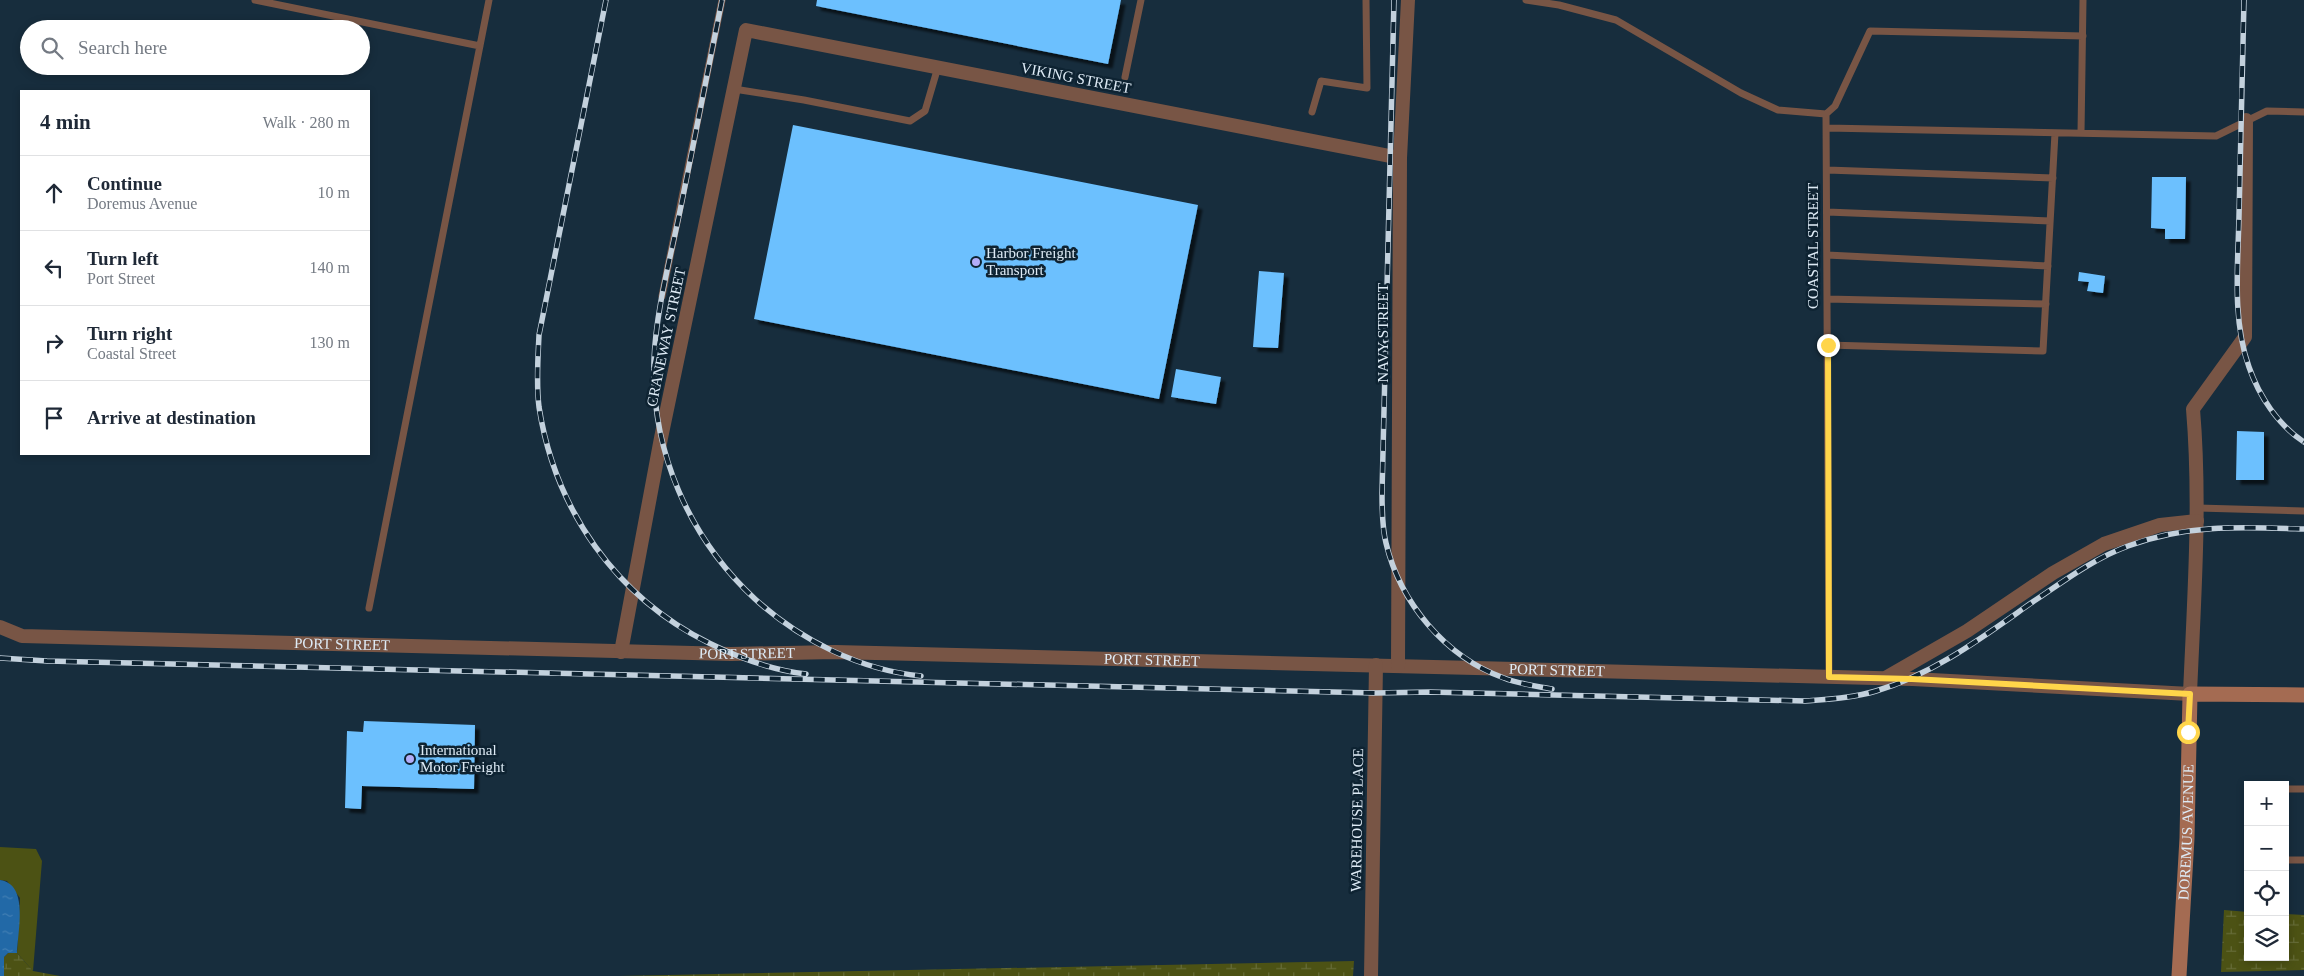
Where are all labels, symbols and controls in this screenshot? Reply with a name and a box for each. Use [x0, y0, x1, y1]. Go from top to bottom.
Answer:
search box [20, 20, 370, 75]
icon: search [38, 34, 66, 62]
text: Search here [78, 37, 167, 58]
street label: VIKING STREET [1019, 59, 1133, 97]
text: 4 min [40, 110, 91, 134]
text: Walk · 280 m [263, 114, 350, 131]
text: Continue [87, 173, 162, 194]
icon: ahead [40, 179, 68, 207]
street label: COASTAL STREET [1805, 183, 1821, 309]
text: 10 m [318, 184, 350, 201]
text: Doremus Avenue [87, 195, 197, 212]
place label: Harbor Freight Transport [986, 245, 1076, 278]
text: Turn left [87, 248, 159, 269]
icon: left [40, 254, 68, 282]
marker: Harbor Freight Transport [970, 256, 982, 268]
text: 140 m [310, 259, 350, 276]
street label: CRANEWAY STREET [643, 266, 689, 408]
text: Port Street [87, 270, 155, 287]
street label: NAVY STREET [1375, 283, 1391, 383]
text: Turn right [87, 323, 172, 344]
icon: right [40, 329, 68, 357]
text: 130 m [310, 334, 350, 351]
route end [1817, 334, 1840, 357]
text: Coastal Street [87, 345, 176, 362]
icon: arrive [40, 404, 68, 432]
text: Arrive at destination [87, 407, 256, 428]
street label: PORT STREET [294, 635, 390, 653]
street label: PORT STREET [699, 645, 795, 662]
street label: PORT STREET [1104, 651, 1200, 669]
street label: PORT STREET [1509, 661, 1605, 679]
route start [2177, 721, 2200, 744]
place label: International Motor Freight [420, 742, 505, 775]
street label: WAREHOUSE PLACE [1348, 748, 1366, 892]
marker: International Motor Freight [404, 753, 416, 765]
street label: DOREMUS AVENUE [2175, 764, 2197, 901]
map controls [2244, 781, 2289, 961]
button: + [2244, 781, 2289, 826]
button: − [2244, 826, 2289, 871]
button: locate [2244, 871, 2289, 916]
button: layers [2244, 916, 2289, 961]

